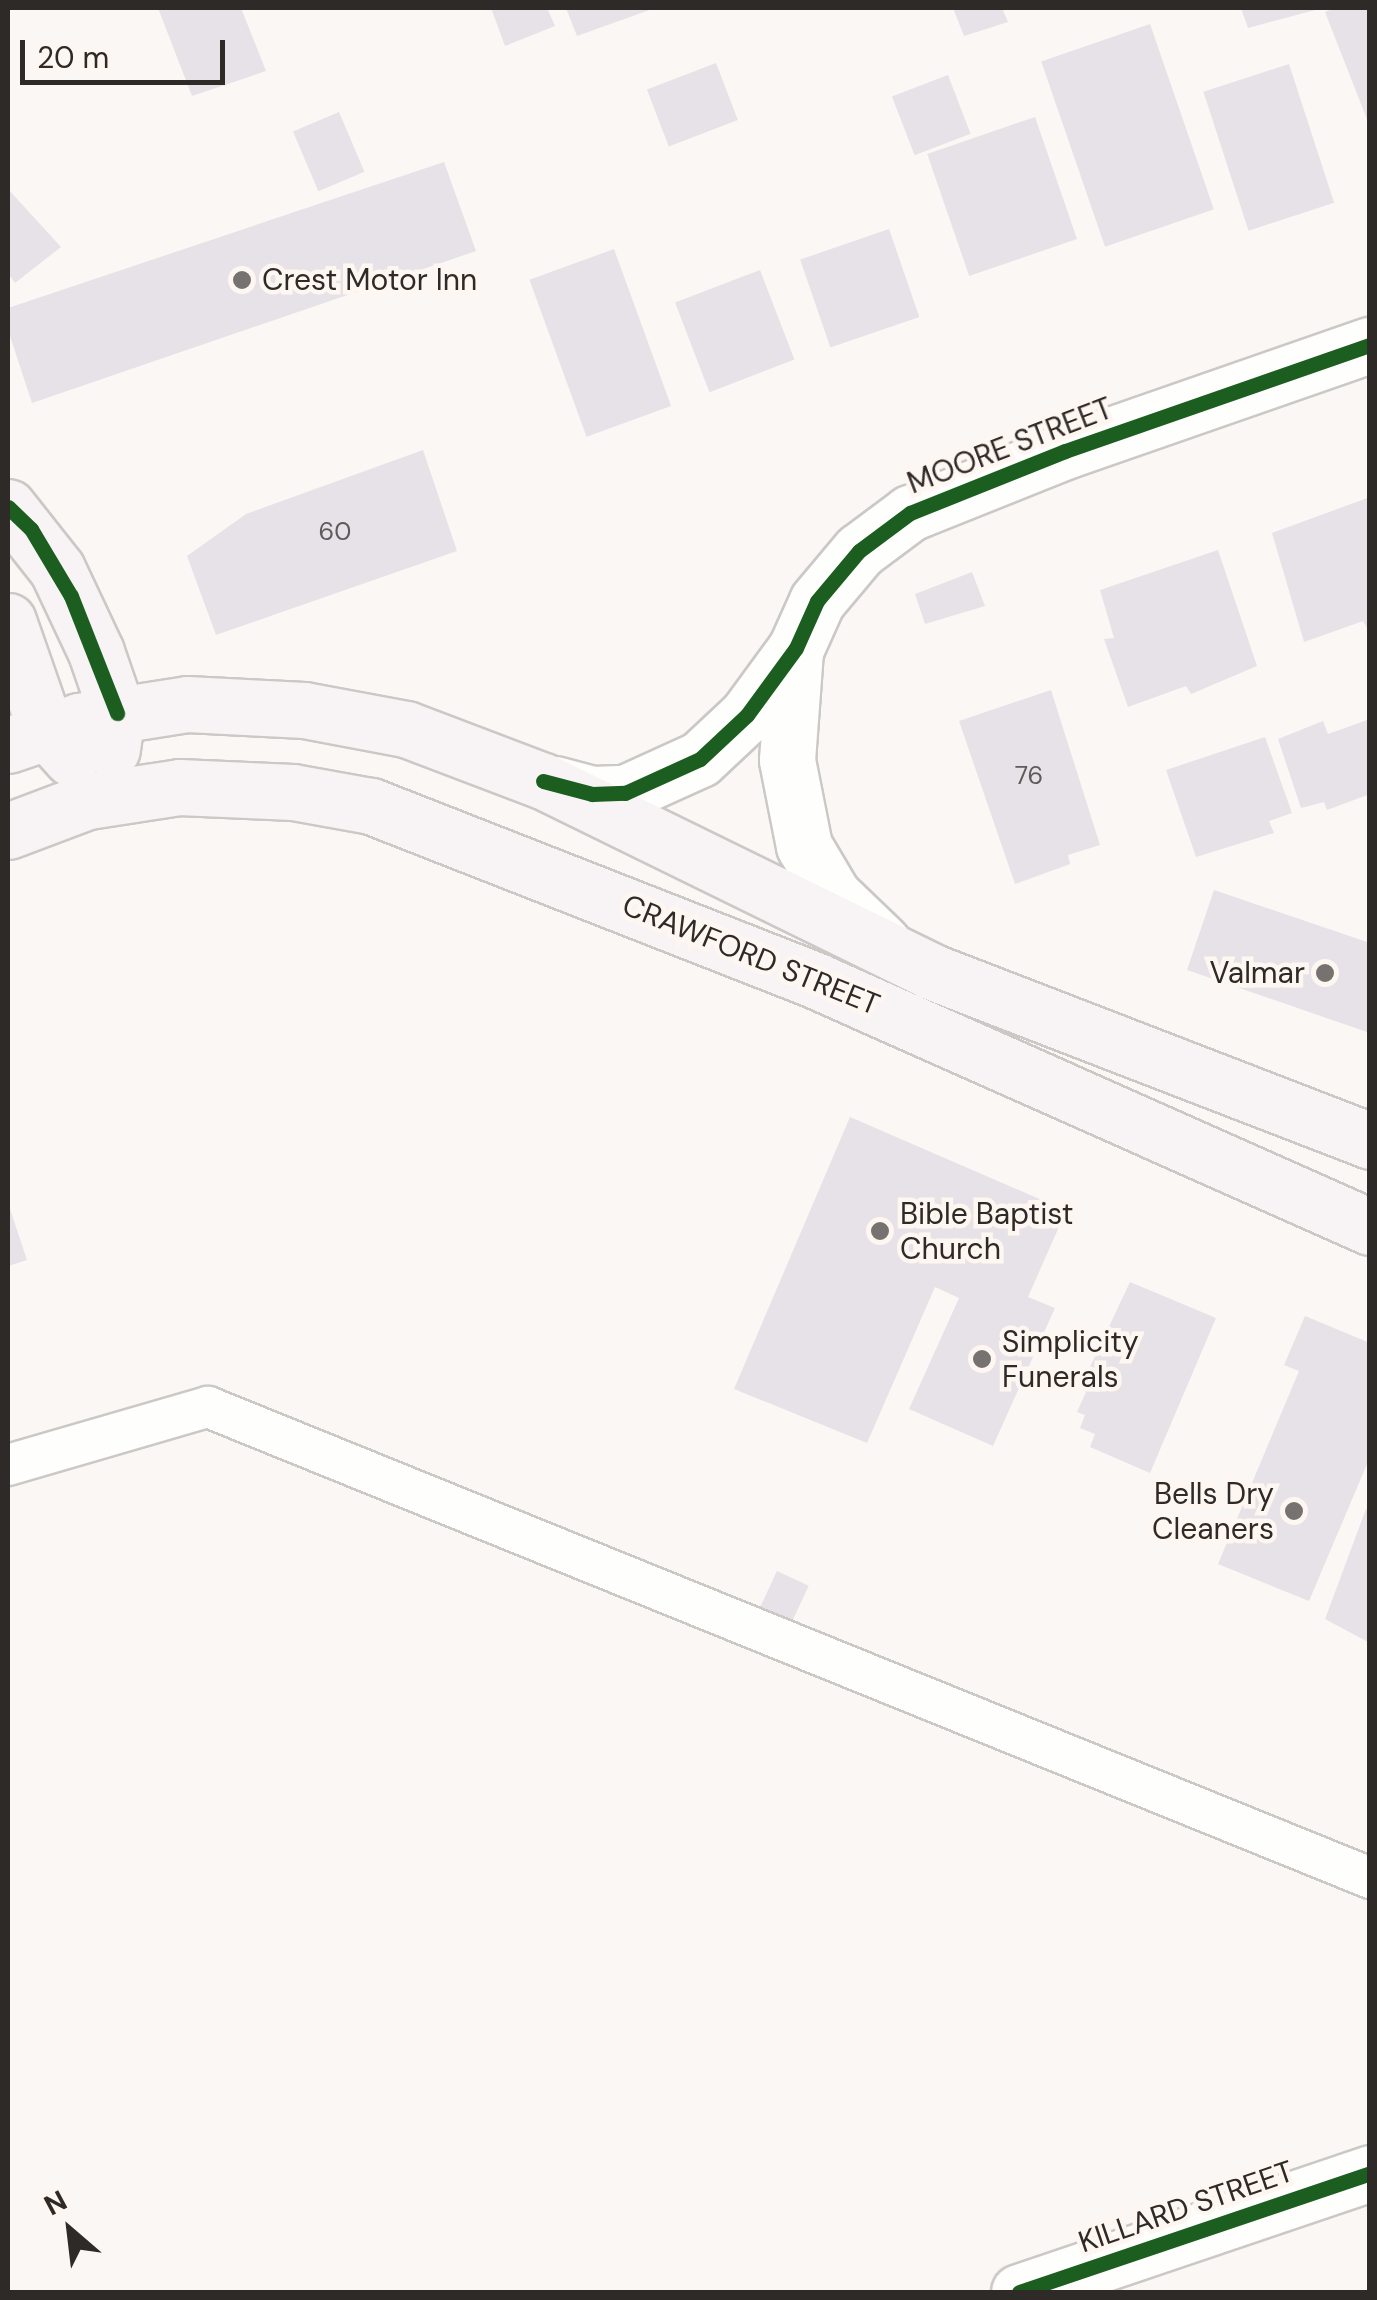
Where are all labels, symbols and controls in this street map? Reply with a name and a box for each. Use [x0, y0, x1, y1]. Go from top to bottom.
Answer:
scale bar [25, 20, 230, 82]
text: 20 m [37, 38, 109, 77]
place label: Crest Motor Inn [262, 262, 477, 298]
marker: Crest Motor Inn [231, 269, 253, 291]
street label: MOORE STREET [902, 390, 1118, 502]
house number: 60 [319, 517, 351, 547]
house number: 76 [1015, 761, 1043, 791]
street label: CRAWFORD STREET [617, 887, 885, 1023]
place label: Valmar [1209, 955, 1305, 991]
marker: Valmar [1314, 962, 1336, 984]
place label: Bible Baptist Church [900, 1196, 1073, 1266]
marker: Bible Baptist Church [869, 1220, 891, 1242]
place label: Simplicity Funerals [1002, 1324, 1139, 1394]
marker: Simplicity Funerals [971, 1348, 993, 1370]
place label: Bells Dry Cleaners [1152, 1476, 1274, 1546]
marker: Bells Dry Cleaners [1283, 1500, 1305, 1522]
street label: KILLARD STREET [1074, 2153, 1298, 2261]
north arrow [20, 2180, 120, 2280]
text: N [38, 2182, 73, 2224]

